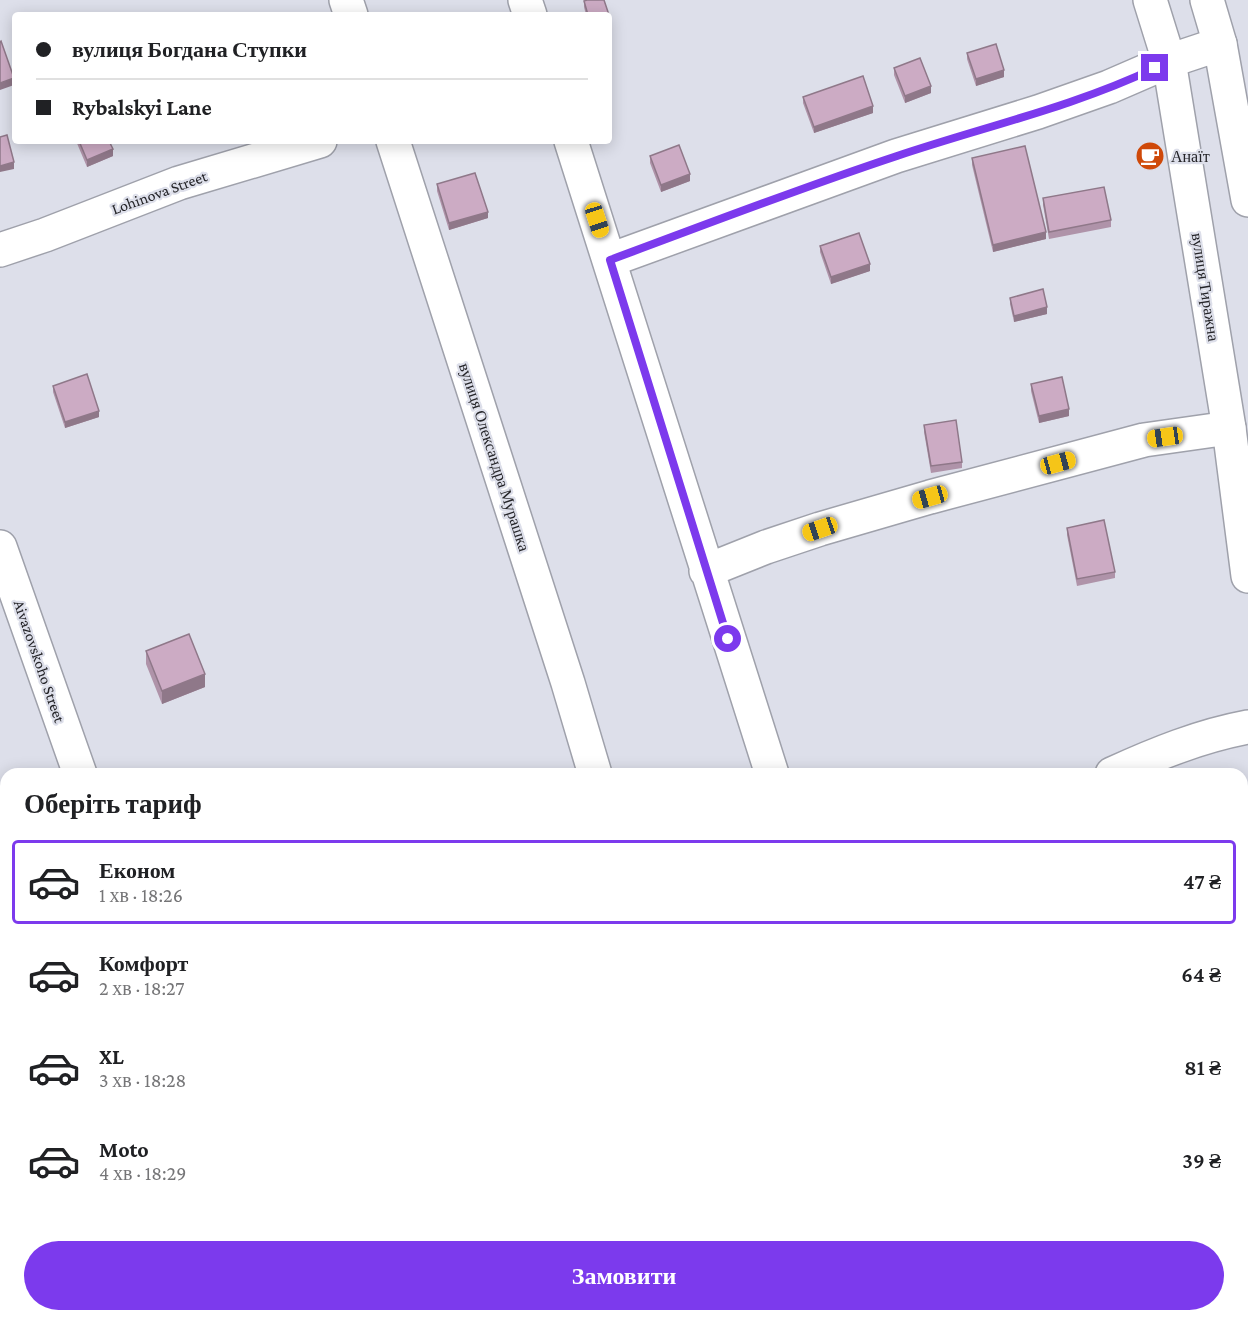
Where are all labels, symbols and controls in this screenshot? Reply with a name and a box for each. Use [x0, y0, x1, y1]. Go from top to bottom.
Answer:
text: вулиця Богдана Ступки [72, 37, 307, 62]
route end [1141, 54, 1168, 81]
text: Rybalskyi Lane [72, 95, 212, 120]
cafe icon: Анаїт [1134, 140, 1166, 172]
place label: Анаїт [1171, 148, 1210, 165]
street label: Lohinova Street [109, 167, 210, 218]
car [583, 200, 611, 240]
street label: вулиця Тиражна [1188, 232, 1222, 343]
street label: вулиця Олександра Мурашка [455, 361, 533, 554]
car [1146, 426, 1184, 448]
car [1038, 450, 1078, 476]
car [910, 483, 950, 511]
car [800, 515, 840, 543]
street label: Aivazovskoho Street [11, 598, 69, 725]
route start [714, 625, 741, 652]
text: Оберіть тариф [24, 789, 202, 819]
icon: car [27, 855, 81, 909]
text: Економ [99, 858, 175, 883]
text: 47 ₴ [1183, 869, 1221, 894]
text: 1 хв · 18:26 [99, 884, 183, 906]
icon: car [27, 948, 81, 1002]
text: Комфорт [99, 951, 188, 976]
text: 64 ₴ [1181, 962, 1221, 987]
text: 2 хв · 18:27 [99, 977, 184, 999]
icon: car [27, 1041, 81, 1095]
text: XL [99, 1044, 124, 1069]
text: 81 ₴ [1184, 1055, 1221, 1080]
text: 3 хв · 18:28 [99, 1069, 186, 1091]
icon: car [27, 1134, 81, 1188]
text: Moto [99, 1137, 149, 1162]
text: 39 ₴ [1182, 1148, 1221, 1173]
text: 4 хв · 18:29 [99, 1162, 186, 1184]
button: Замовити [24, 1241, 1224, 1310]

